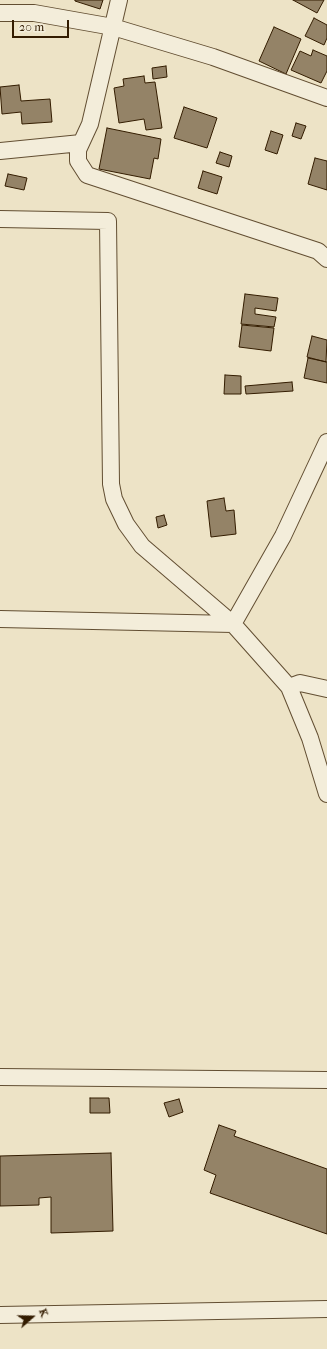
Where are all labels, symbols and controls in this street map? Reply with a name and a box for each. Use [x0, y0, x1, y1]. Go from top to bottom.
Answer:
scale bar [14, 12, 71, 38]
text: 20 m [19, 20, 44, 34]
north arrow [12, 1297, 52, 1337]
text: K [36, 1307, 51, 1319]

